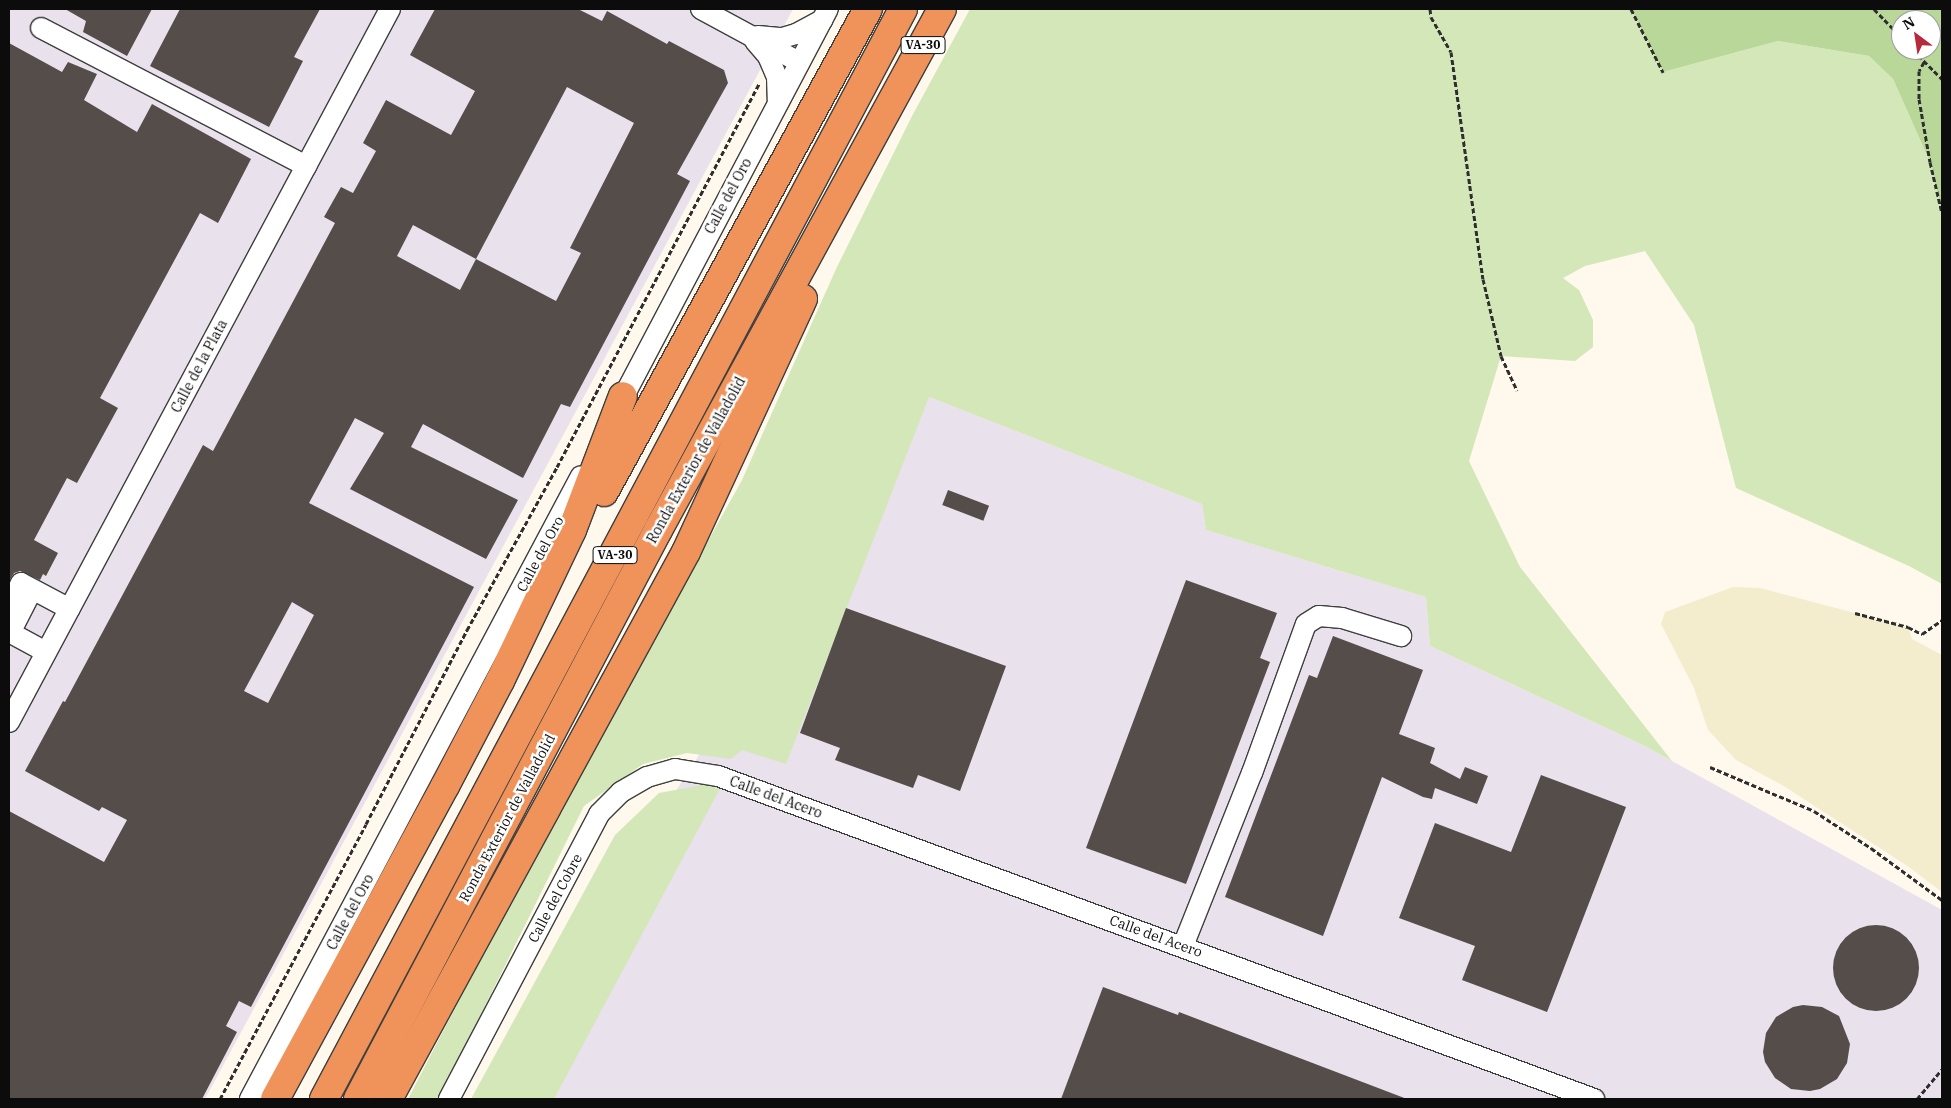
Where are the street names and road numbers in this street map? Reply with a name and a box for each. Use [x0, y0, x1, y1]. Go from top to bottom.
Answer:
road number: VA-30 [900, 36, 946, 54]
street label: Calle del Oro [701, 155, 755, 237]
street label: Calle de la Plata [167, 317, 231, 415]
street label: Ronda Exterior de Valladolid [643, 374, 749, 546]
street label: Calle del Oro [513, 513, 567, 595]
road number: VA-30 [592, 546, 638, 564]
street label: Ronda Exterior de Valladolid [456, 731, 558, 905]
street label: Calle del Acero [727, 772, 825, 822]
street label: Calle del Cobre [525, 851, 585, 945]
street label: Calle del Oro [323, 871, 377, 953]
street label: Calle del Acero [1107, 911, 1205, 961]

